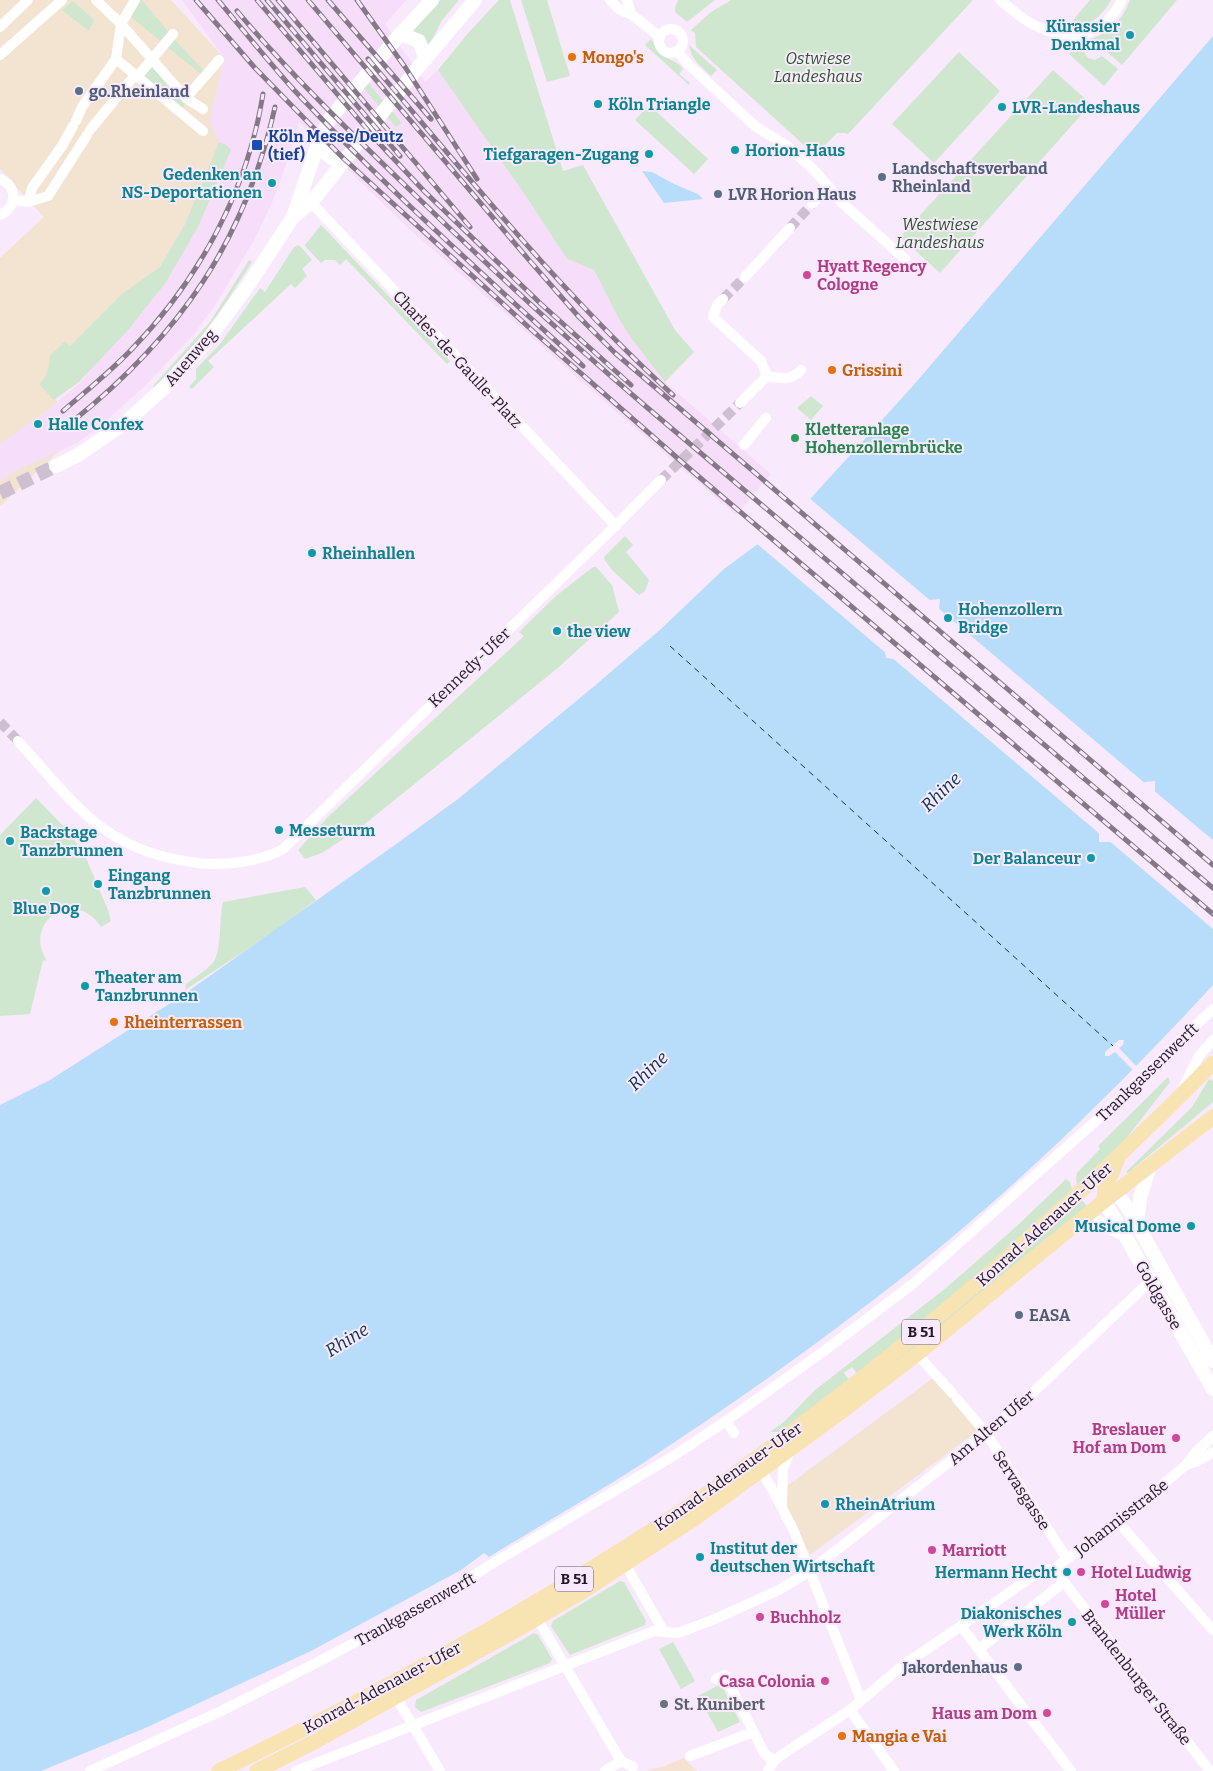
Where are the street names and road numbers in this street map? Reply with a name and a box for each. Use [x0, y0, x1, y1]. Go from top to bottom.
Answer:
street label: Charles-de-Gaulle-Platz [389, 287, 526, 432]
street label: Auenweg [160, 325, 220, 390]
street label: Kennedy-Ufer [424, 624, 514, 711]
street label: Trankgassenwerft [1093, 1019, 1202, 1126]
street label: Konrad-Adenauer-Ufer [973, 1158, 1116, 1290]
street label: Goldgasse [1131, 1257, 1186, 1333]
road number: B 51 [902, 1320, 940, 1344]
street label: Am Alten Ufer [945, 1386, 1038, 1469]
street label: Konrad-Adenauer-Ufer [651, 1418, 806, 1535]
street label: Servasgasse [989, 1447, 1054, 1534]
street label: Johannisstraße [1070, 1475, 1172, 1560]
road number: B 51 [555, 1566, 593, 1592]
street label: Trankgassenwerft [352, 1569, 479, 1650]
street label: Brandenburger Straße [1078, 1606, 1196, 1749]
street label: Konrad-Adenauer-Ufer [300, 1638, 464, 1737]

